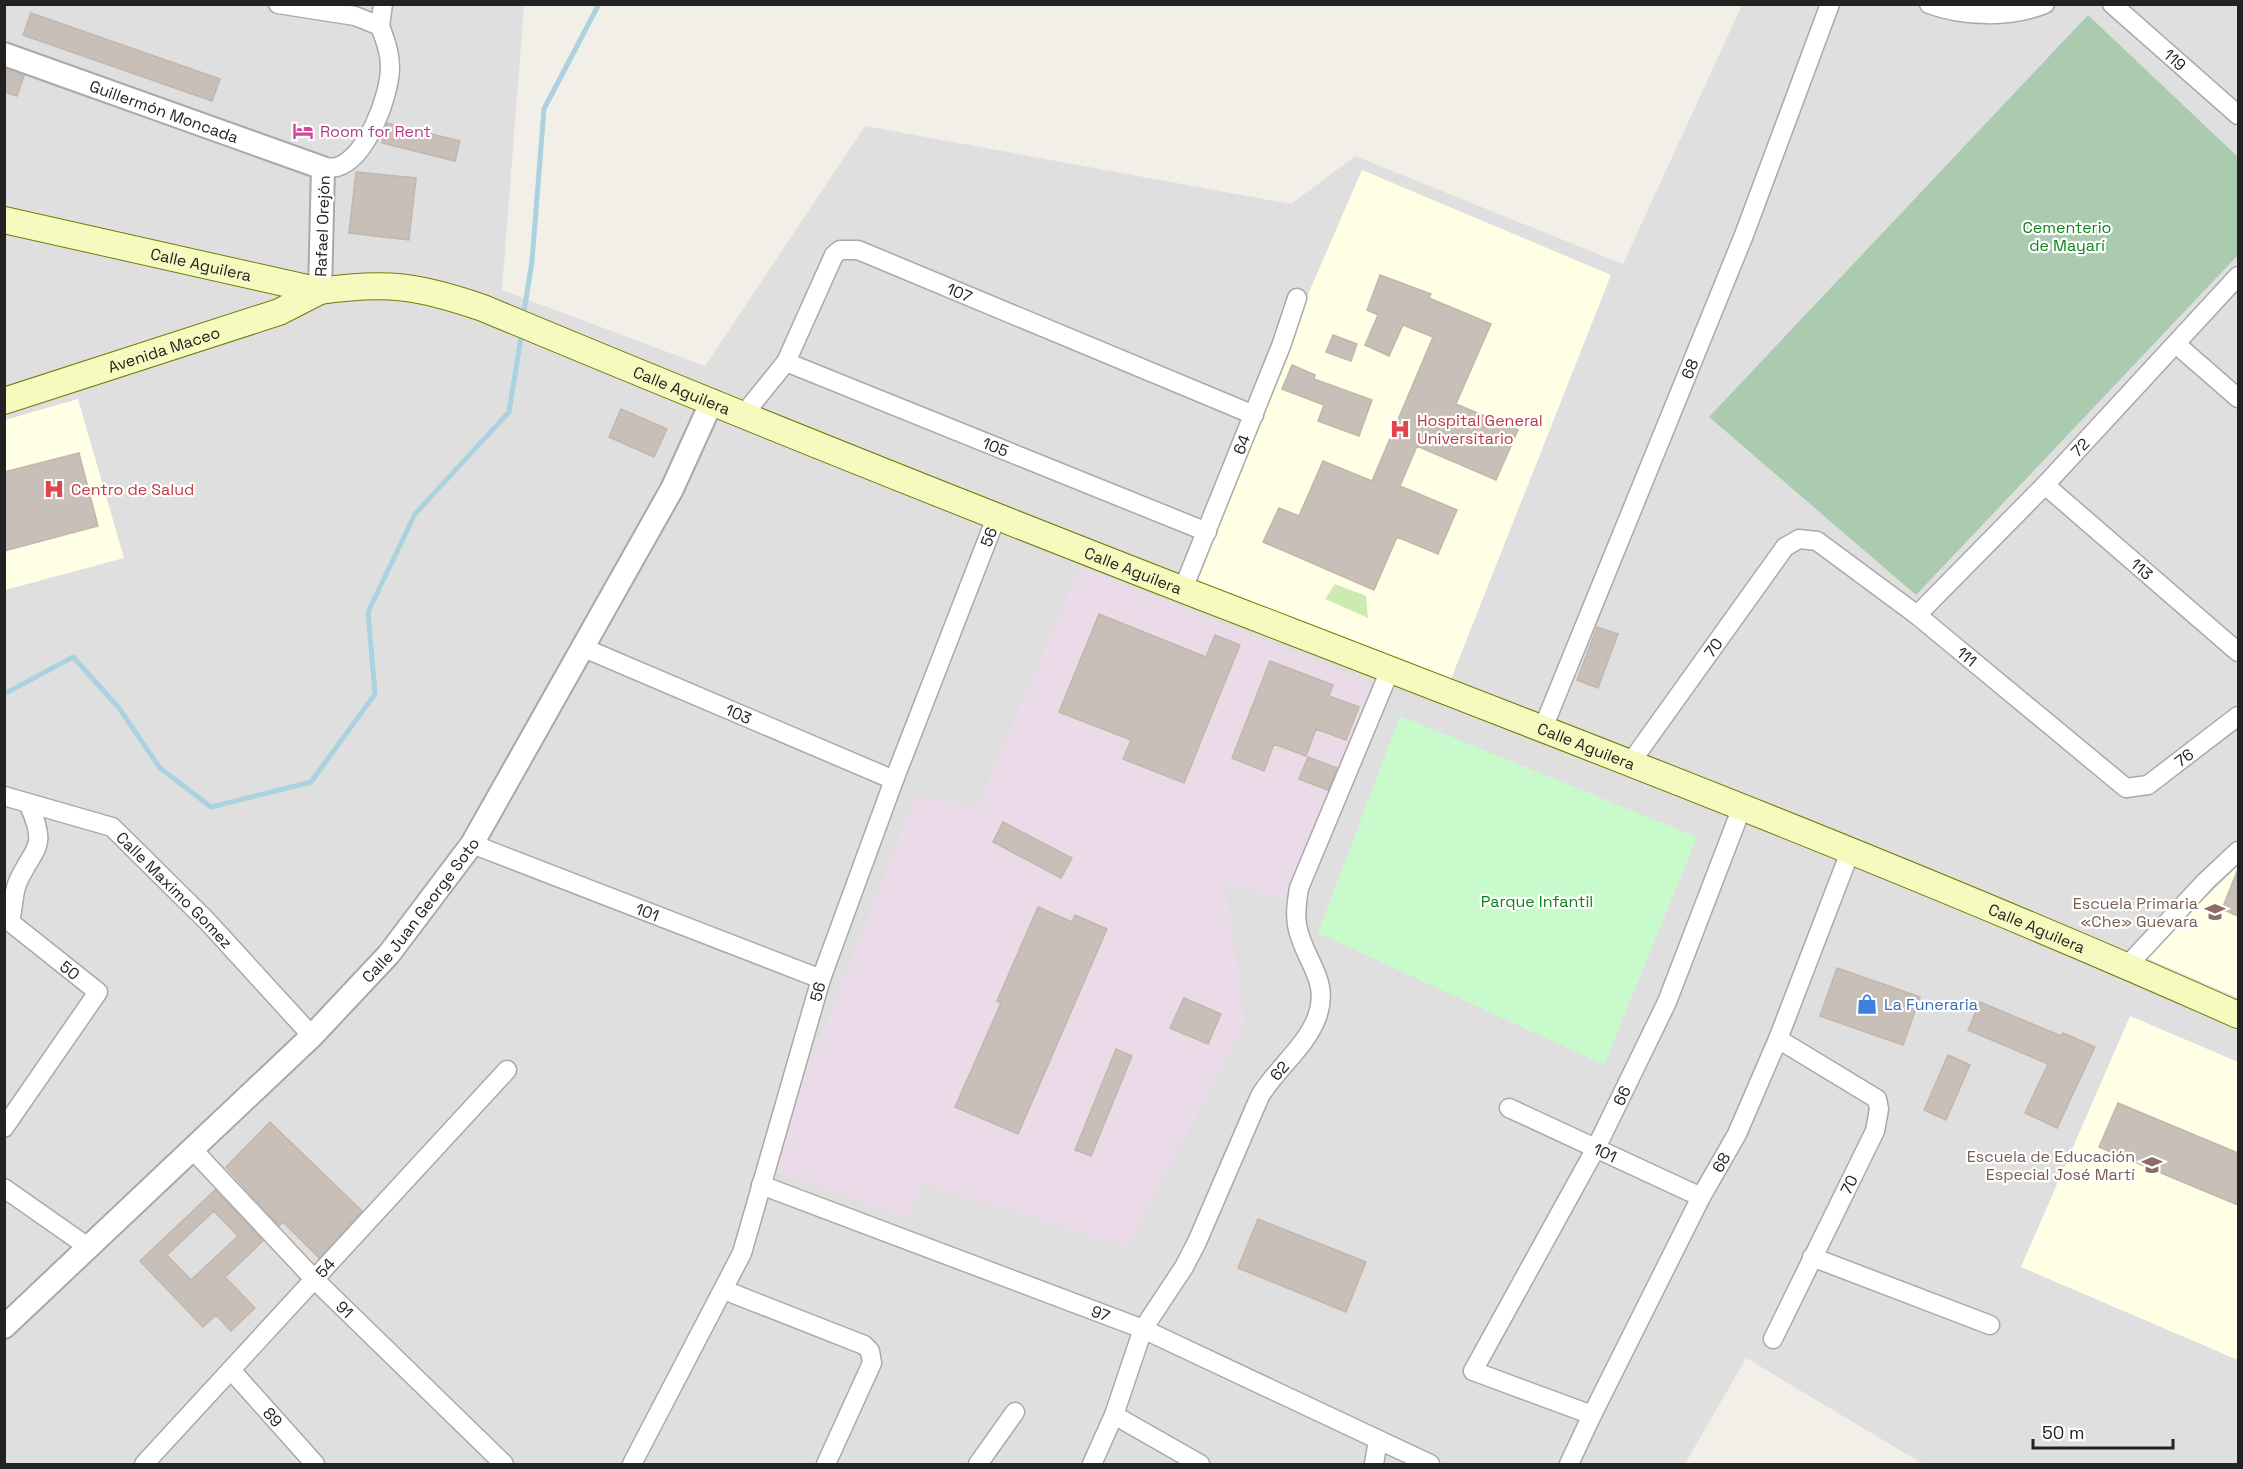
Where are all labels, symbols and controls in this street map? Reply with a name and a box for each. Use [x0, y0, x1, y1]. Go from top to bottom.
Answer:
street label: 119 [2159, 44, 2190, 75]
street label: Guillermón Moncada [87, 75, 241, 148]
hotel icon: Room for Rent [291, 119, 315, 143]
place label: Room for Rent [320, 121, 431, 142]
street label: Rafael Orejón [310, 175, 335, 277]
park label: Cementerio de Mayarí [2023, 217, 2111, 256]
street label: Calle Aguilera [148, 243, 254, 286]
street label: 107 [944, 278, 975, 307]
street label: Avenida Maceo [105, 322, 223, 378]
street label: 68 [1676, 356, 1703, 382]
street label: Calle Aguilera [630, 361, 733, 420]
place label: Hospital General Universitario [1417, 410, 1543, 449]
hospital icon: Hospital General Universitario [1388, 417, 1412, 441]
street label: 64 [1228, 431, 1255, 458]
street label: 105 [979, 432, 1012, 462]
street label: 72 [2066, 434, 2094, 461]
hospital icon: Centro de Salud [42, 477, 66, 501]
place label: Centro de Salud [71, 479, 194, 500]
street label: 56 [976, 524, 1002, 550]
street label: Calle Aguilera [1081, 542, 1185, 599]
street label: 113 [2126, 554, 2157, 585]
street label: 70 [1699, 634, 1728, 662]
street label: 111 [1952, 642, 1981, 671]
street label: 103 [722, 699, 755, 729]
street label: Calle Aguilera [1534, 718, 1638, 775]
street label: 76 [2171, 744, 2198, 772]
street label: Calle Maximo Gomez [111, 827, 237, 953]
street label: Calle Juan George Soto [357, 834, 484, 988]
park label: Parque Infantil [1481, 891, 1593, 912]
place label: Escuela Primaria «Che» Guevara [2073, 893, 2198, 932]
street label: 101 [632, 898, 662, 926]
street label: Calle Aguilera [1985, 899, 2088, 958]
school or university icon: Escuela Primaria «Che» Guevara [2203, 900, 2227, 924]
street label: 50 [55, 956, 84, 985]
street label: 56 [805, 980, 831, 1004]
shop icon: La Funeraria [1855, 992, 1879, 1016]
place label: La Funeraria [1884, 994, 1978, 1015]
street label: 62 [1265, 1057, 1294, 1085]
street label: 66 [1608, 1082, 1636, 1109]
street label: 101 [1590, 1139, 1620, 1168]
place label: Escuela de Educación Especial José Martí [1967, 1146, 2135, 1185]
street label: 68 [1707, 1149, 1735, 1176]
school or university icon: Escuela de Educación Especial José Martí [2140, 1153, 2164, 1177]
street label: 70 [1836, 1172, 1863, 1198]
street label: 54 [311, 1254, 340, 1282]
street label: 91 [331, 1296, 358, 1323]
street label: 97 [1088, 1300, 1113, 1327]
street label: 89 [258, 1403, 287, 1432]
scale bar [2033, 1412, 2172, 1450]
text: 50 m [2042, 1421, 2084, 1444]

